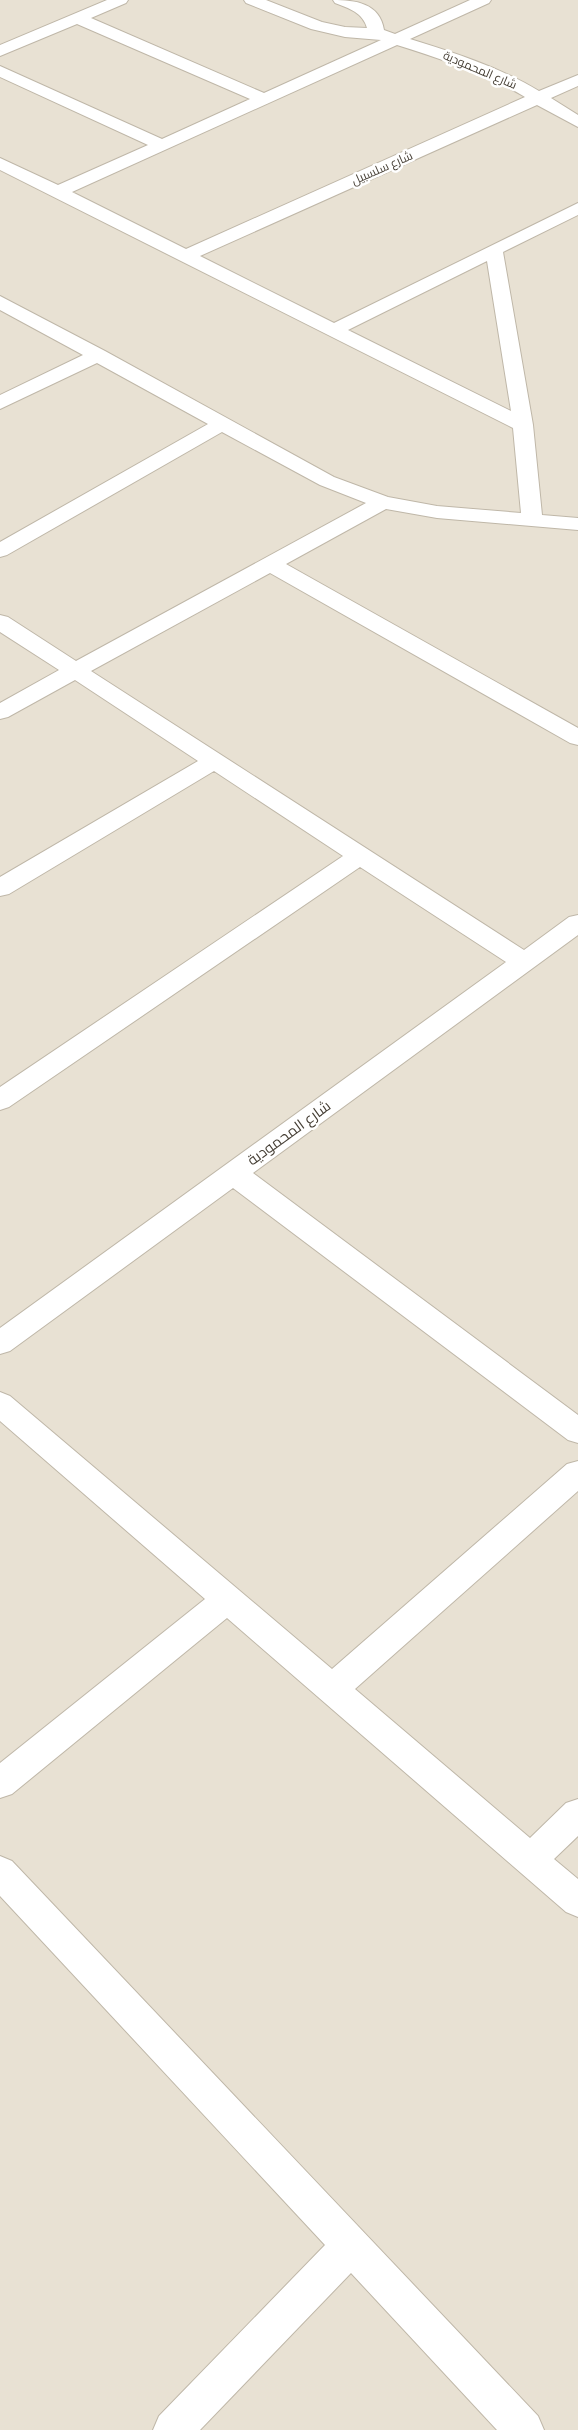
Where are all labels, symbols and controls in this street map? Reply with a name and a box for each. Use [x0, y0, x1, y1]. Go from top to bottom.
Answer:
street label: شارع المحمودية [441, 48, 519, 93]
street label: شارع سلسبيل [349, 148, 415, 189]
street label: شارع المحمودية [244, 1097, 335, 1171]

